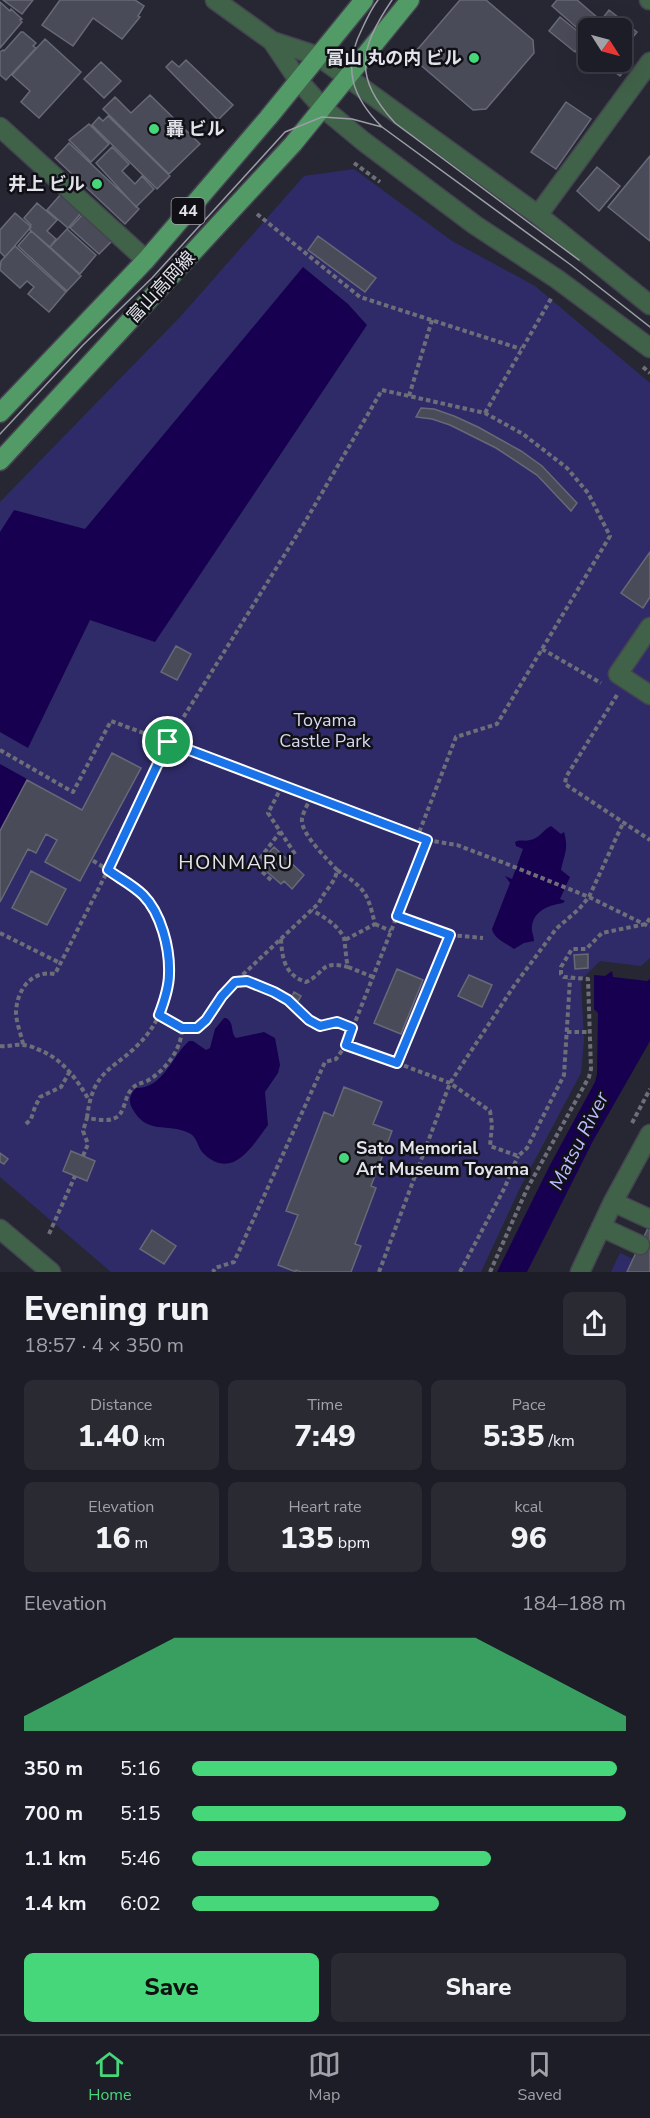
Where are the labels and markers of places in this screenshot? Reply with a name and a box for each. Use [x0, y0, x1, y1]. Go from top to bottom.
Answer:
place label: 富山 丸の内 ビル [326, 46, 462, 70]
marker: 富山 丸の内 ビル [467, 51, 481, 65]
place label: 轟 ビル [166, 117, 225, 141]
marker: 轟 ビル [147, 122, 161, 136]
place label: 井上 ビル [8, 172, 85, 196]
marker: 井上 ビル [90, 177, 104, 191]
pin [142, 716, 193, 767]
place label: Sato Memorial Art Museum Toyama [356, 1136, 529, 1181]
marker: Sato Memorial Art Museum Toyama [337, 1151, 351, 1165]

